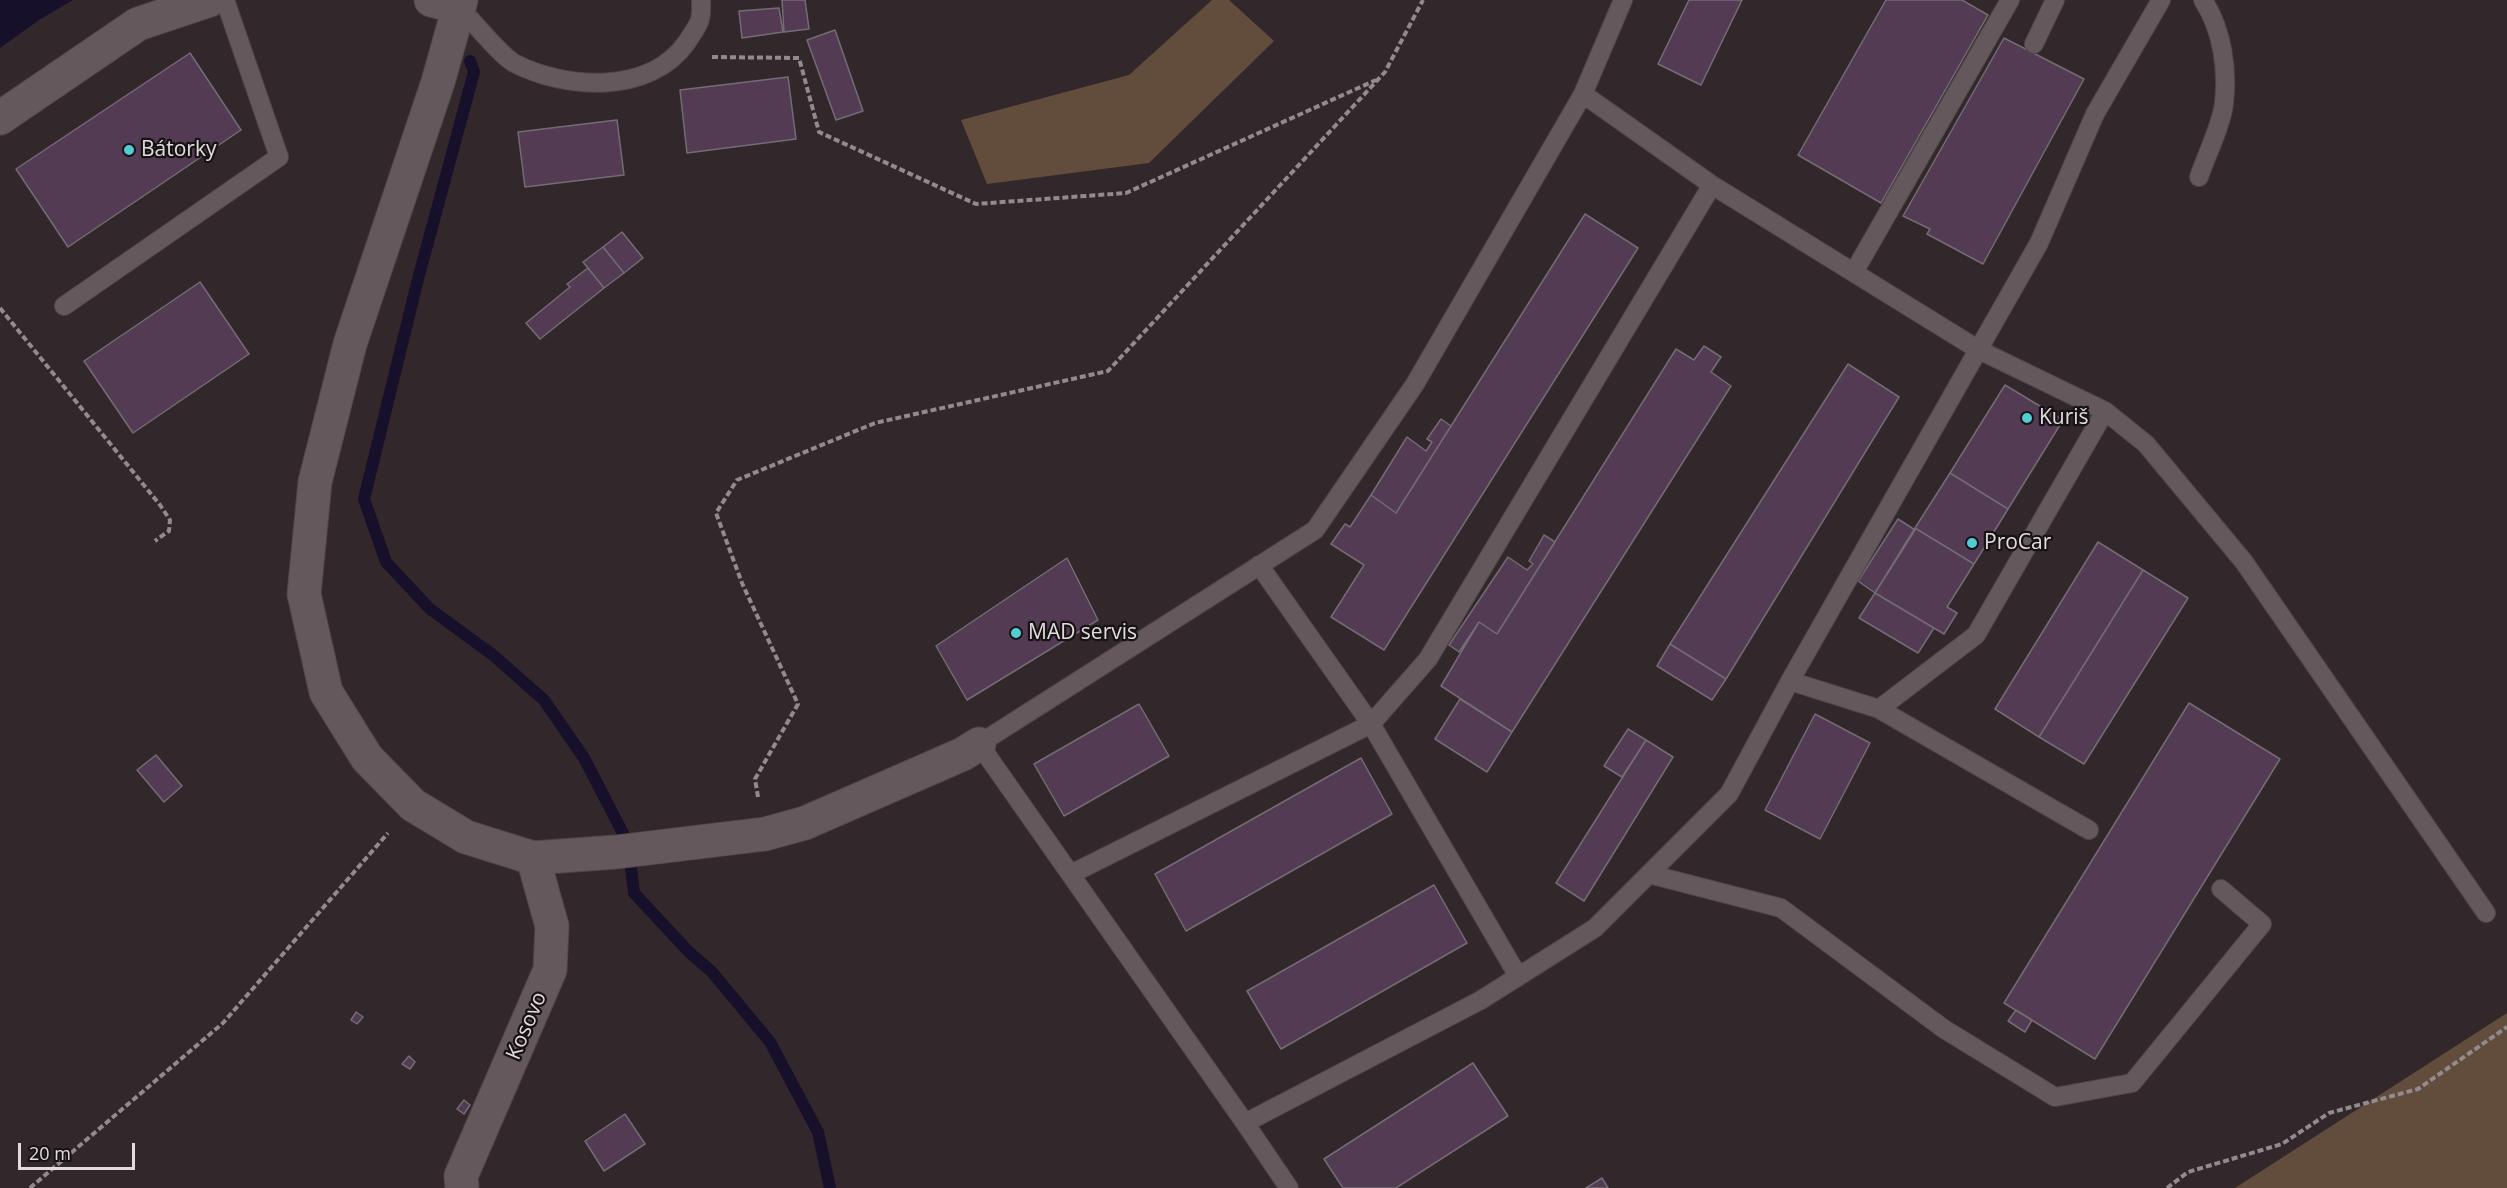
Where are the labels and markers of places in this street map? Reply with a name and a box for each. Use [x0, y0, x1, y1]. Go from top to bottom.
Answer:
place label: Bátorky [141, 137, 216, 163]
marker: Bátorky [122, 143, 136, 157]
place label: Kuriš [2039, 405, 2089, 431]
marker: Kuriš [2020, 411, 2034, 425]
place label: ProCar [1984, 530, 2051, 556]
marker: ProCar [1965, 536, 1979, 550]
place label: MAD servis [1028, 620, 1137, 646]
marker: MAD servis [1009, 626, 1023, 640]

